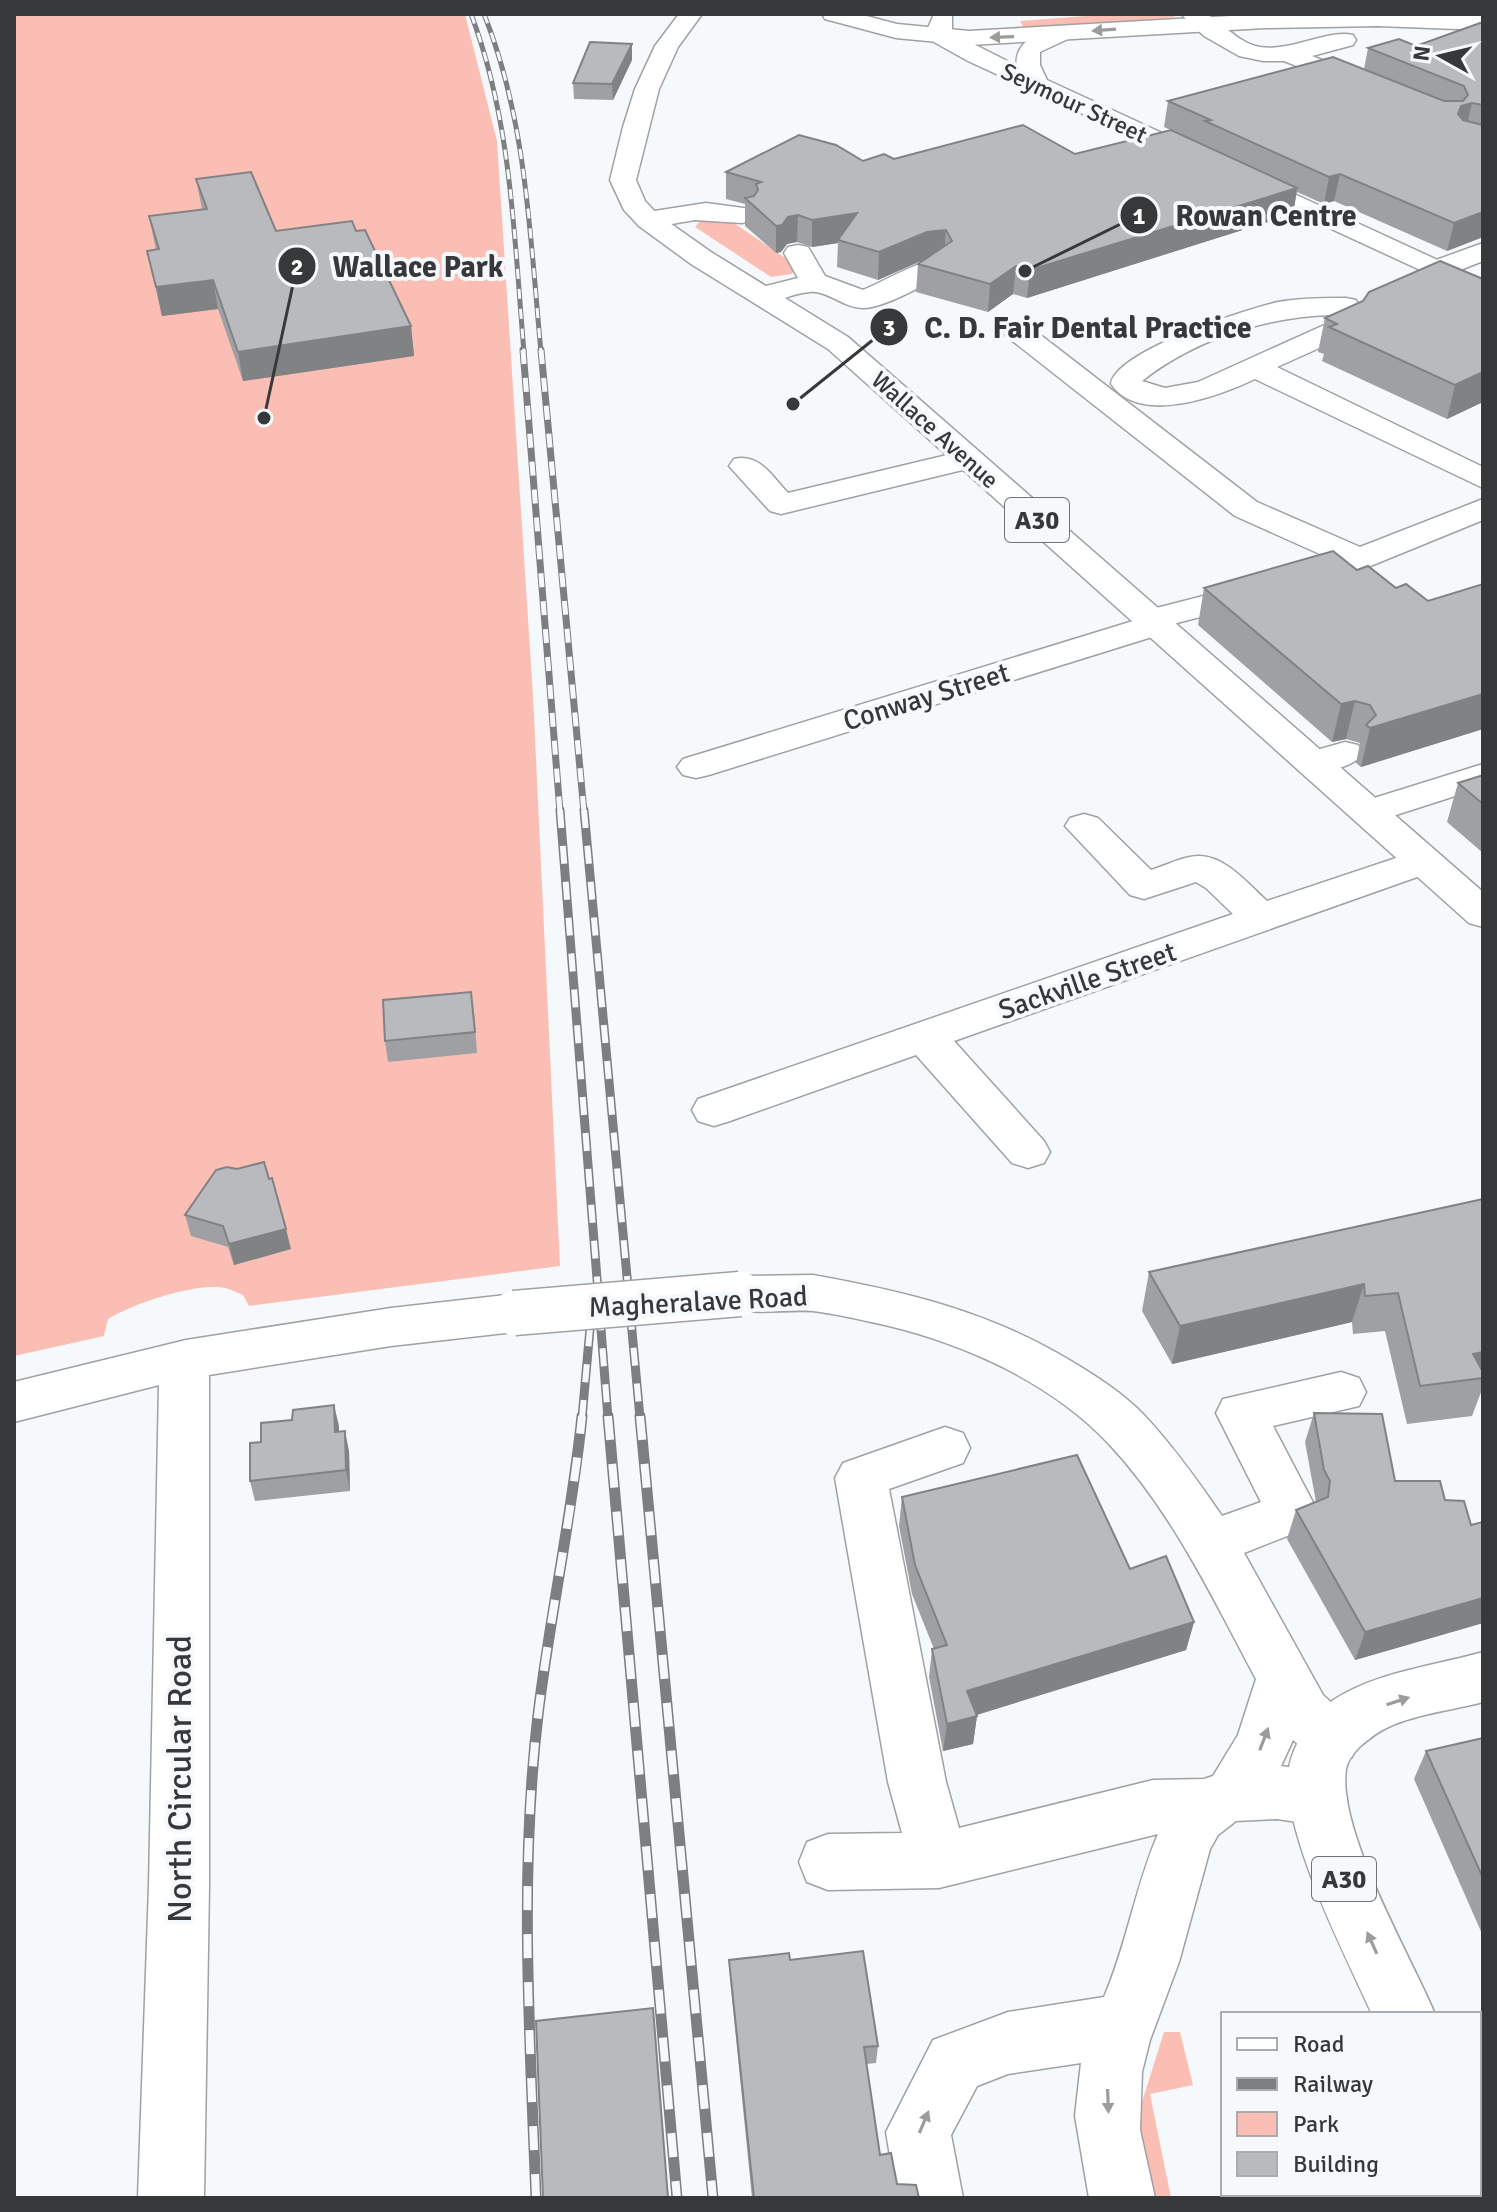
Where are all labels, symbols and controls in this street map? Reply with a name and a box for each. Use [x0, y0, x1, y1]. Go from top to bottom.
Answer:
north arrow [1401, 16, 1481, 96]
one-way arrow [1091, 24, 1116, 37]
one-way arrow [989, 31, 1014, 44]
text: N [1407, 44, 1436, 63]
street label: Seymour Street [996, 56, 1152, 150]
callout: Rowan Centre [1119, 188, 1372, 242]
text: Rowan Centre [1175, 198, 1357, 235]
text: 1 [1133, 201, 1146, 231]
callout: Wallace Park [277, 239, 520, 293]
text: Wallace Park [333, 249, 504, 286]
text: 2 [291, 252, 303, 282]
callout: C. D. Fair Dental Practice [869, 300, 1268, 354]
text: C. D. Fair Dental Practice [924, 310, 1252, 347]
text: 3 [883, 313, 895, 343]
street label: Wallace Avenue [865, 365, 1005, 495]
road number: A30 [1005, 498, 1069, 542]
street label: Conway Street [839, 655, 1014, 738]
street label: Sackville Street [994, 935, 1181, 1027]
street label: Magheralave Road [588, 1279, 809, 1325]
street label: North Circular Road [159, 1635, 201, 1923]
one-way arrow [1387, 1695, 1411, 1707]
one-way arrow [1258, 1727, 1271, 1751]
road number: A30 [1312, 1857, 1376, 1901]
one-way arrow [1365, 1931, 1379, 1954]
legend [1221, 2012, 1481, 2196]
text: Road [1293, 2029, 1344, 2059]
text: Railway [1293, 2069, 1373, 2099]
one-way arrow [1102, 2089, 1115, 2114]
text: Park [1293, 2109, 1339, 2139]
one-way arrow [918, 2111, 931, 2134]
text: Building [1293, 2149, 1379, 2179]

